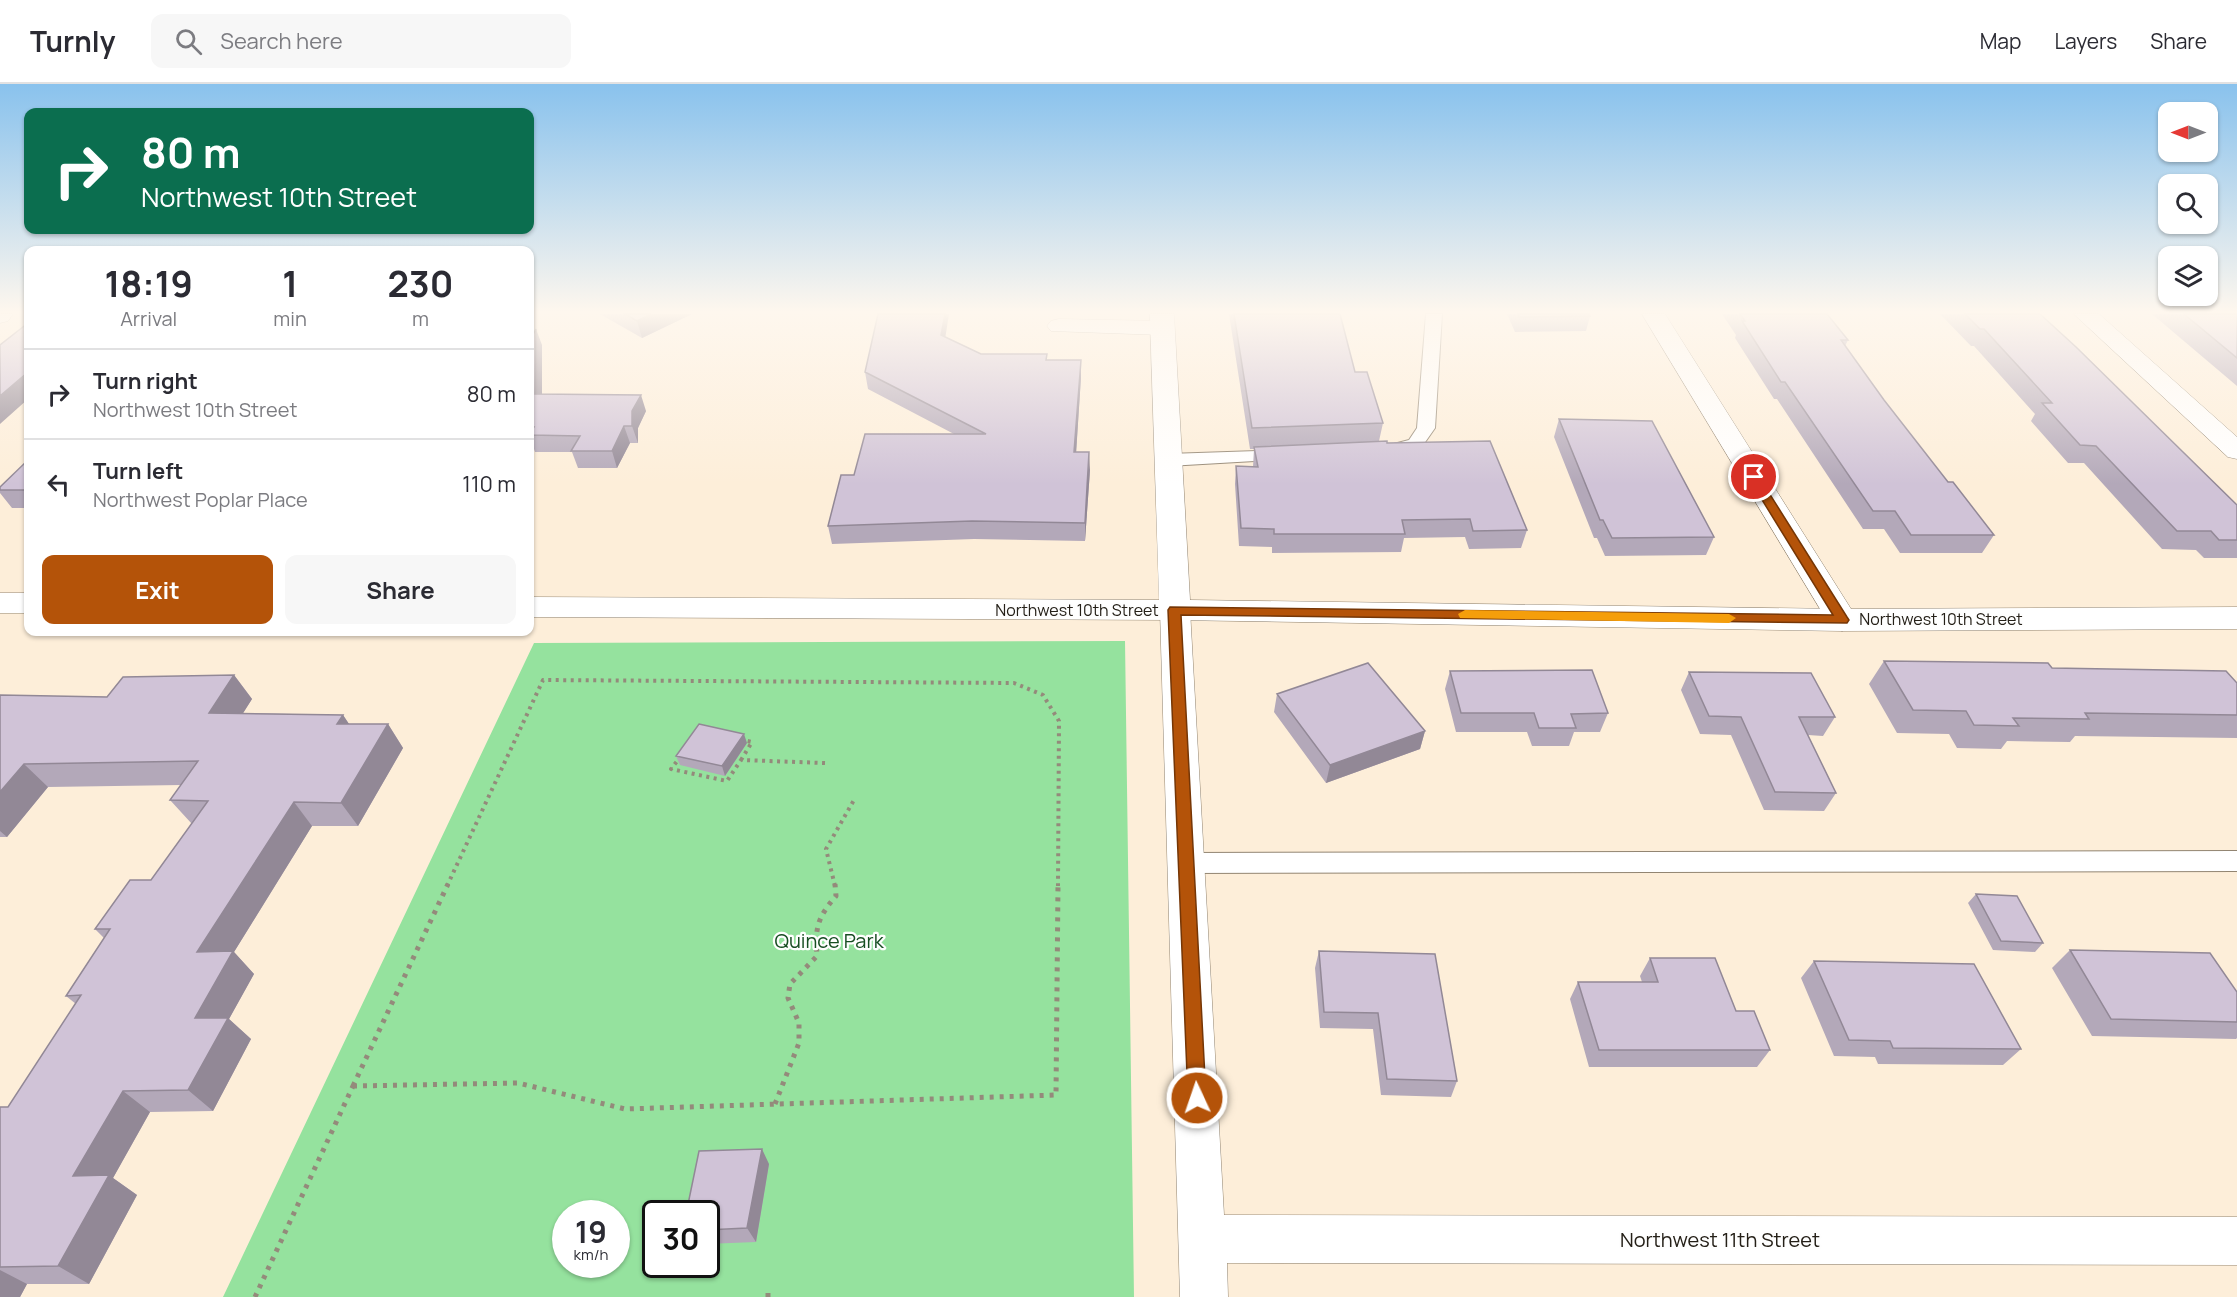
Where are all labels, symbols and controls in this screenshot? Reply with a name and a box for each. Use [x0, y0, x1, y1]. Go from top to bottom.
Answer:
search box [151, 14, 571, 68]
text: Turnly [30, 22, 115, 60]
icon: search [172, 25, 205, 58]
text: Search here [220, 26, 343, 56]
text: Map [1980, 27, 2021, 55]
text: Layers [2054, 27, 2117, 55]
text: Share [2150, 27, 2207, 55]
north arrow [2158, 102, 2218, 162]
map controls [2158, 102, 2218, 306]
text: 80 m [141, 123, 241, 181]
icon: right [42, 132, 120, 210]
button: search [2158, 174, 2218, 234]
text: Northwest 10th Street [141, 178, 417, 215]
button: layers [2158, 246, 2218, 306]
text: 18:19 [105, 259, 193, 308]
text: 1 [282, 259, 298, 308]
text: 230 [387, 259, 453, 308]
text: Arrival [120, 305, 177, 332]
text: min [273, 305, 307, 332]
text: m [412, 305, 429, 332]
text: Turn right [93, 366, 198, 396]
icon: right [42, 378, 75, 411]
text: 80 m [467, 379, 516, 409]
text: Northwest 10th Street [93, 396, 297, 423]
pin [1728, 451, 1779, 502]
text: Turn left [93, 456, 183, 486]
icon: arrive [1737, 460, 1770, 493]
icon: left [42, 468, 75, 501]
text: 110 m [462, 469, 516, 499]
text: Northwest Poplar Place [93, 486, 308, 513]
button: Exit [42, 555, 273, 624]
button: Share [285, 555, 516, 624]
street label: Northwest 10th Street [995, 599, 1159, 621]
street label: Northwest 10th Street [1859, 608, 2023, 630]
park label: Quince Park [774, 927, 885, 954]
position arrow [1165, 1066, 1229, 1130]
speed limit sign: 30 [642, 1200, 720, 1278]
text: 19 [575, 1211, 607, 1252]
street label: Northwest 11th Street [1620, 1226, 1820, 1253]
text: km/h [574, 1244, 608, 1265]

